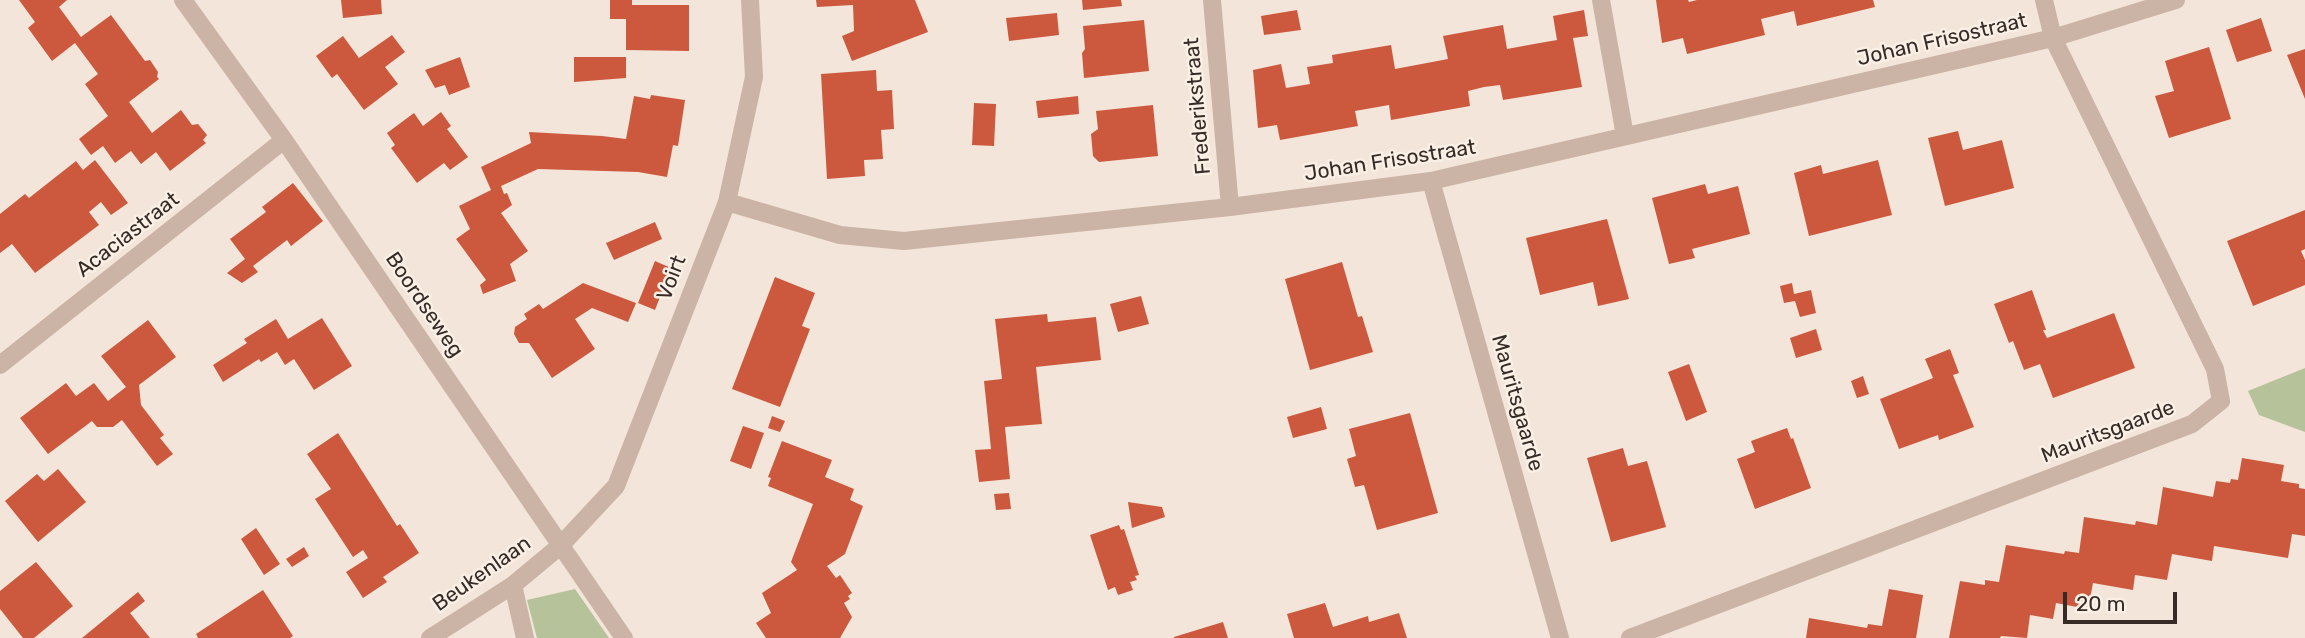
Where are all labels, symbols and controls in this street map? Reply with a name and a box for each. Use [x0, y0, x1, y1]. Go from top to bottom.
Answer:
street label: Johan Frisostraat [1855, 8, 2029, 72]
street label: Frederikstraat [1179, 36, 1217, 176]
street label: Johan Frisostraat [1302, 135, 1478, 187]
street label: Acaciastraat [72, 187, 184, 283]
street label: Boordseweg [380, 248, 468, 362]
street label: Voirt [652, 252, 692, 304]
street label: Mauritsgaarde [1486, 332, 1548, 474]
street label: Mauritsgaarde [2038, 395, 2178, 469]
street label: Beukenlaan [428, 531, 536, 617]
scale bar [2067, 578, 2181, 622]
text: 20 m [2076, 591, 2125, 616]

